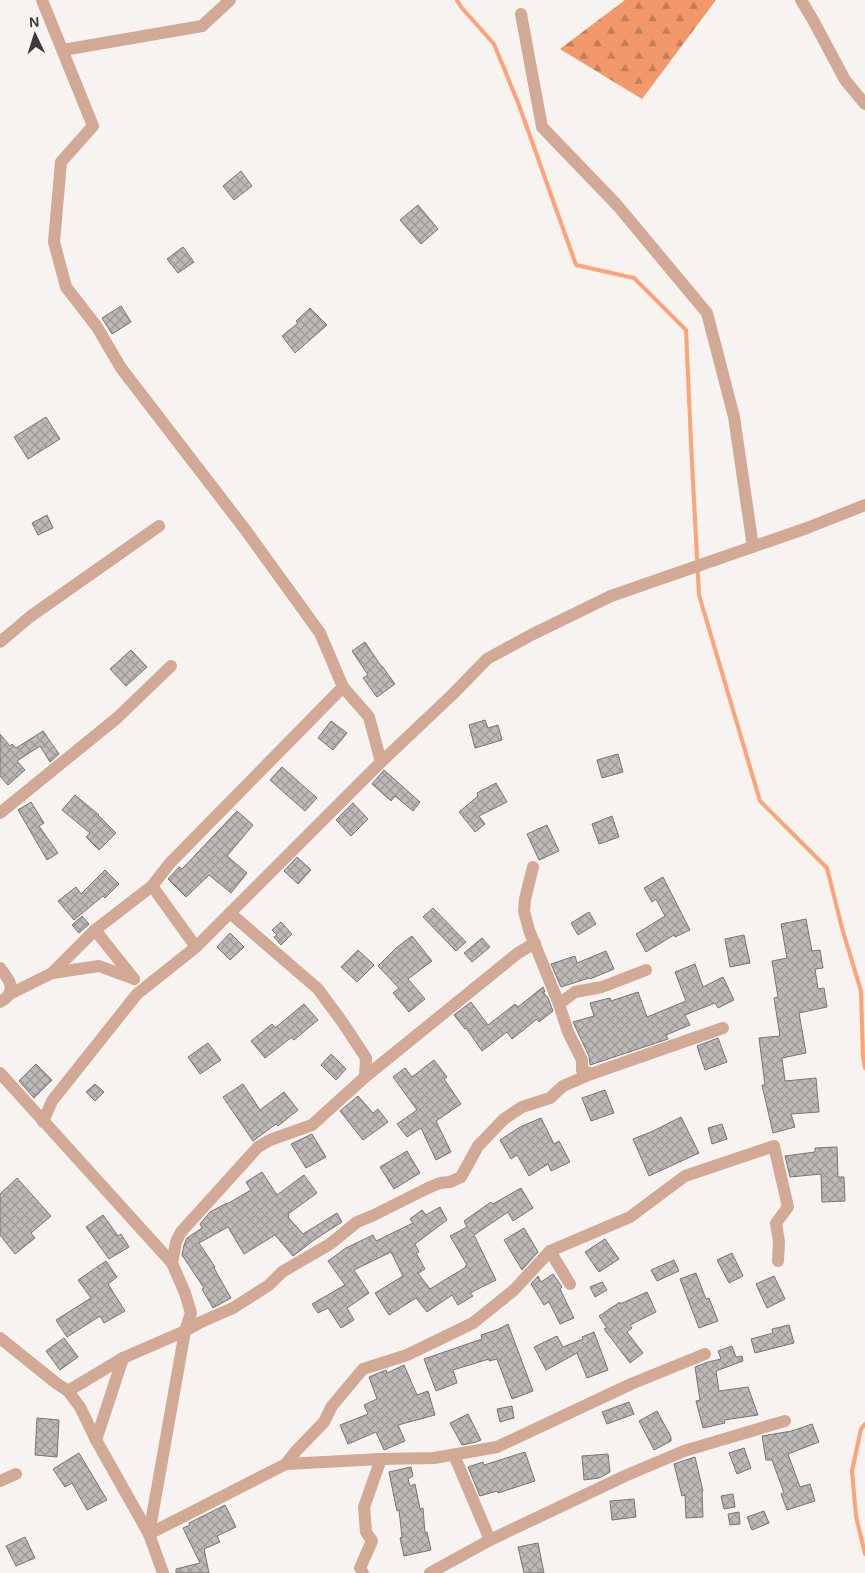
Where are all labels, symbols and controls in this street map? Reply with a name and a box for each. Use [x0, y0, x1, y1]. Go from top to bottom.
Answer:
north arrow [10, 10, 60, 60]
text: N [28, 14, 40, 30]

